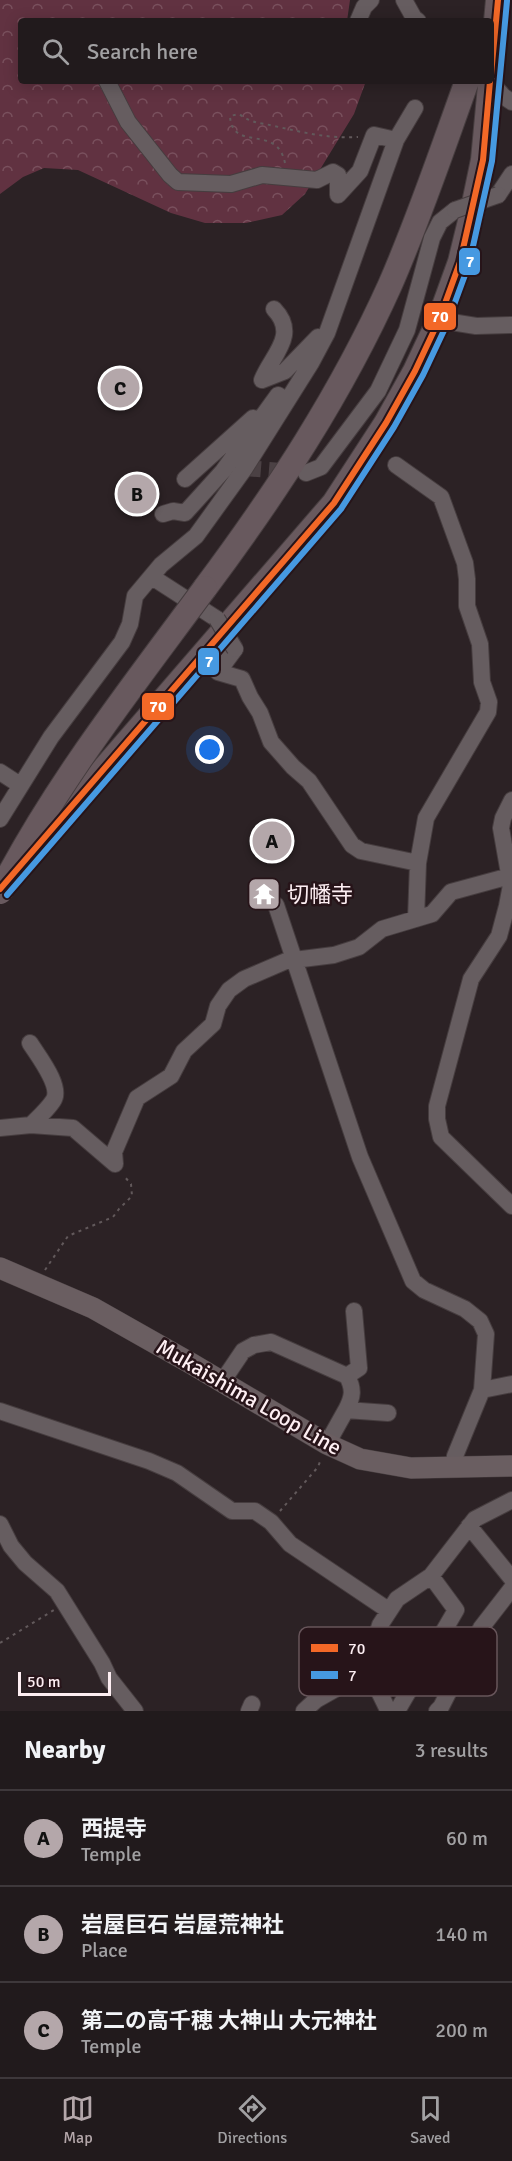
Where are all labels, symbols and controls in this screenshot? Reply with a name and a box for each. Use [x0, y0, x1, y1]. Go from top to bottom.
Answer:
search box [18, 18, 494, 84]
icon: search [39, 35, 72, 68]
text: Search here [87, 38, 198, 65]
line badge: 7 [458, 247, 481, 276]
text: 7 [466, 252, 475, 272]
line badge: 70 [423, 302, 457, 331]
text: 70 [431, 307, 449, 327]
pin: C [100, 366, 140, 410]
pin: B [118, 472, 156, 516]
line badge: 7 [197, 647, 220, 676]
text: 7 [205, 652, 214, 672]
line badge: 70 [141, 692, 175, 721]
text: 70 [149, 697, 167, 717]
your location [195, 735, 224, 764]
pin: A [252, 818, 292, 864]
temple icon: 切幡寺 [246, 876, 282, 912]
place label: 切幡寺 [287, 881, 353, 908]
street label: Mukaishima Loop Line [152, 1333, 346, 1461]
legend [299, 1627, 497, 1696]
text: 70 [348, 1639, 365, 1659]
text: 7 [348, 1666, 357, 1686]
scale bar [18, 1669, 111, 1696]
text: 50 m [27, 1672, 61, 1692]
text: Nearby [24, 1734, 105, 1766]
text: 3 results [415, 1738, 488, 1763]
text: 西提寺 [81, 1815, 147, 1842]
text: A [37, 1826, 50, 1851]
text: 60 m [446, 1826, 488, 1851]
text: Temple [81, 1842, 141, 1867]
text: 岩屋巨石 岩屋荒神社 [81, 1911, 284, 1938]
text: B [37, 1922, 50, 1947]
text: 140 m [435, 1922, 488, 1947]
text: Place [81, 1938, 128, 1963]
text: 第二の高千穂 大神山 大元神社 [81, 2007, 377, 2034]
text: C [37, 2018, 50, 2043]
text: 200 m [435, 2018, 488, 2043]
text: Temple [81, 2034, 141, 2059]
tab: Map [61, 2092, 94, 2148]
tab: Directions [217, 2092, 287, 2148]
tab: Saved [410, 2092, 451, 2148]

